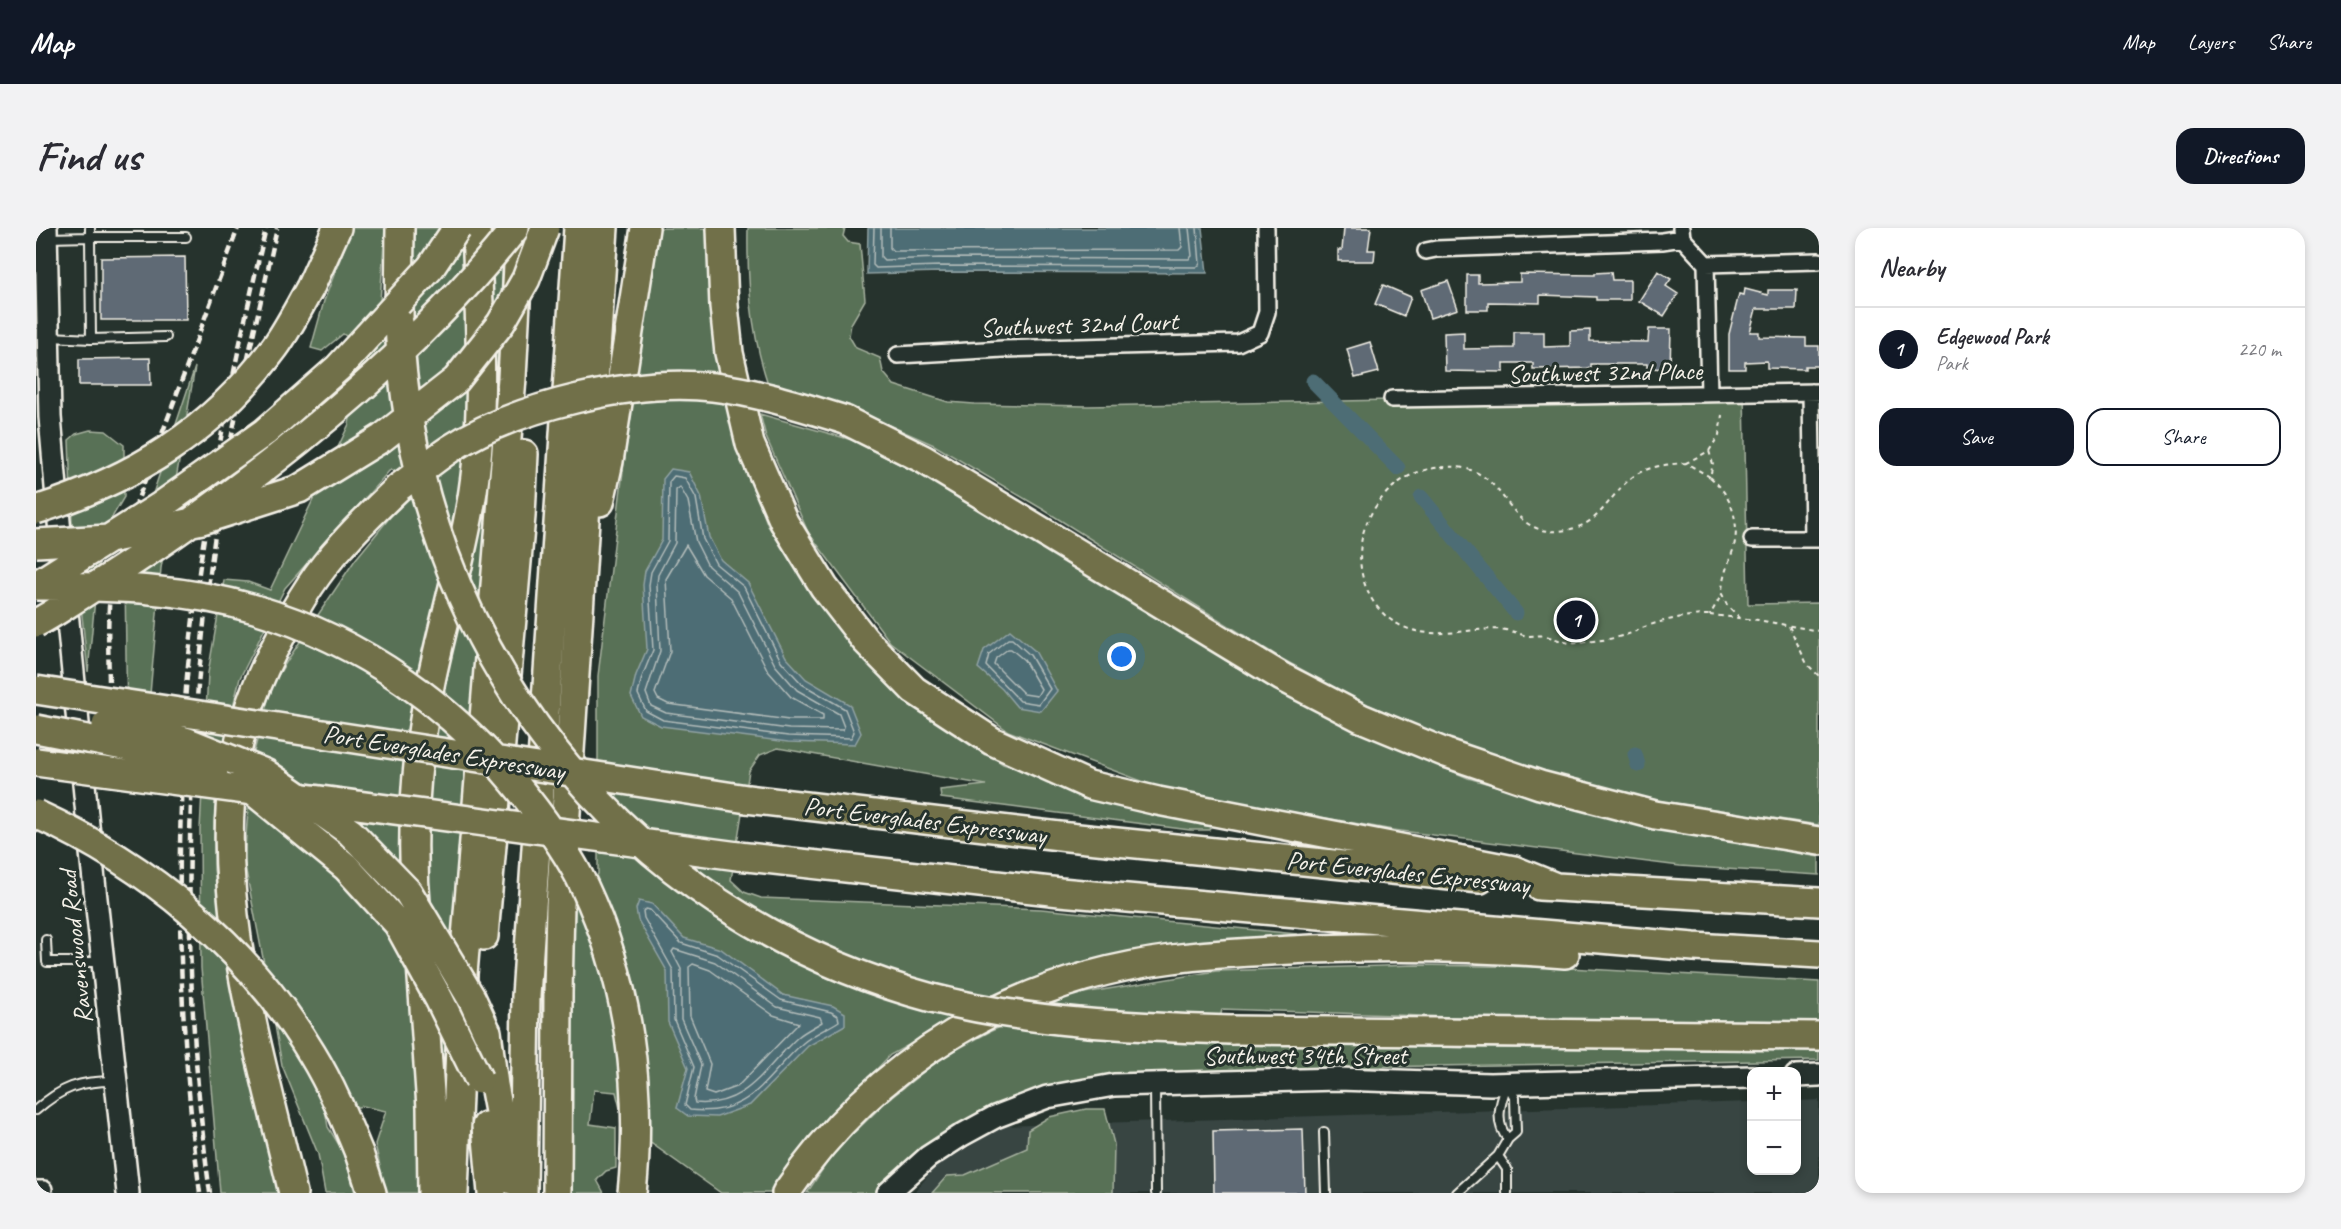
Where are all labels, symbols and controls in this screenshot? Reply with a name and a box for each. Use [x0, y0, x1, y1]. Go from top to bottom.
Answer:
text: Map [30, 25, 73, 60]
text: Map [2122, 29, 2155, 55]
text: Layers [2188, 29, 2234, 55]
text: Share [2267, 29, 2311, 55]
button: Directions [2176, 128, 2305, 184]
text: Find us [36, 130, 141, 183]
text: Nearby [1879, 251, 1944, 284]
street label: Southwest 32nd Court [980, 304, 1181, 344]
text: Edgewood Park [1936, 323, 2049, 351]
text: 1 [1894, 337, 1903, 362]
text: 220 m [2238, 337, 2281, 362]
text: Park [1936, 351, 1968, 376]
street label: Southwest 32nd Place [1508, 354, 1704, 391]
button: Save [1879, 408, 2074, 466]
button: Share [2086, 408, 2281, 466]
pin: 1 [1556, 598, 1596, 642]
your location [1107, 642, 1136, 671]
street label: Port Everglades Expressway [321, 717, 569, 788]
street label: Port Everglades Expressway [802, 789, 1050, 852]
street label: Port Everglades Expressway [1285, 843, 1533, 902]
street label: Ravenswood Road [51, 865, 100, 1025]
street label: Southwest 34th Street [1203, 1039, 1409, 1072]
map controls [1747, 1067, 1801, 1175]
button: + [1747, 1067, 1801, 1121]
button: − [1747, 1121, 1801, 1175]

